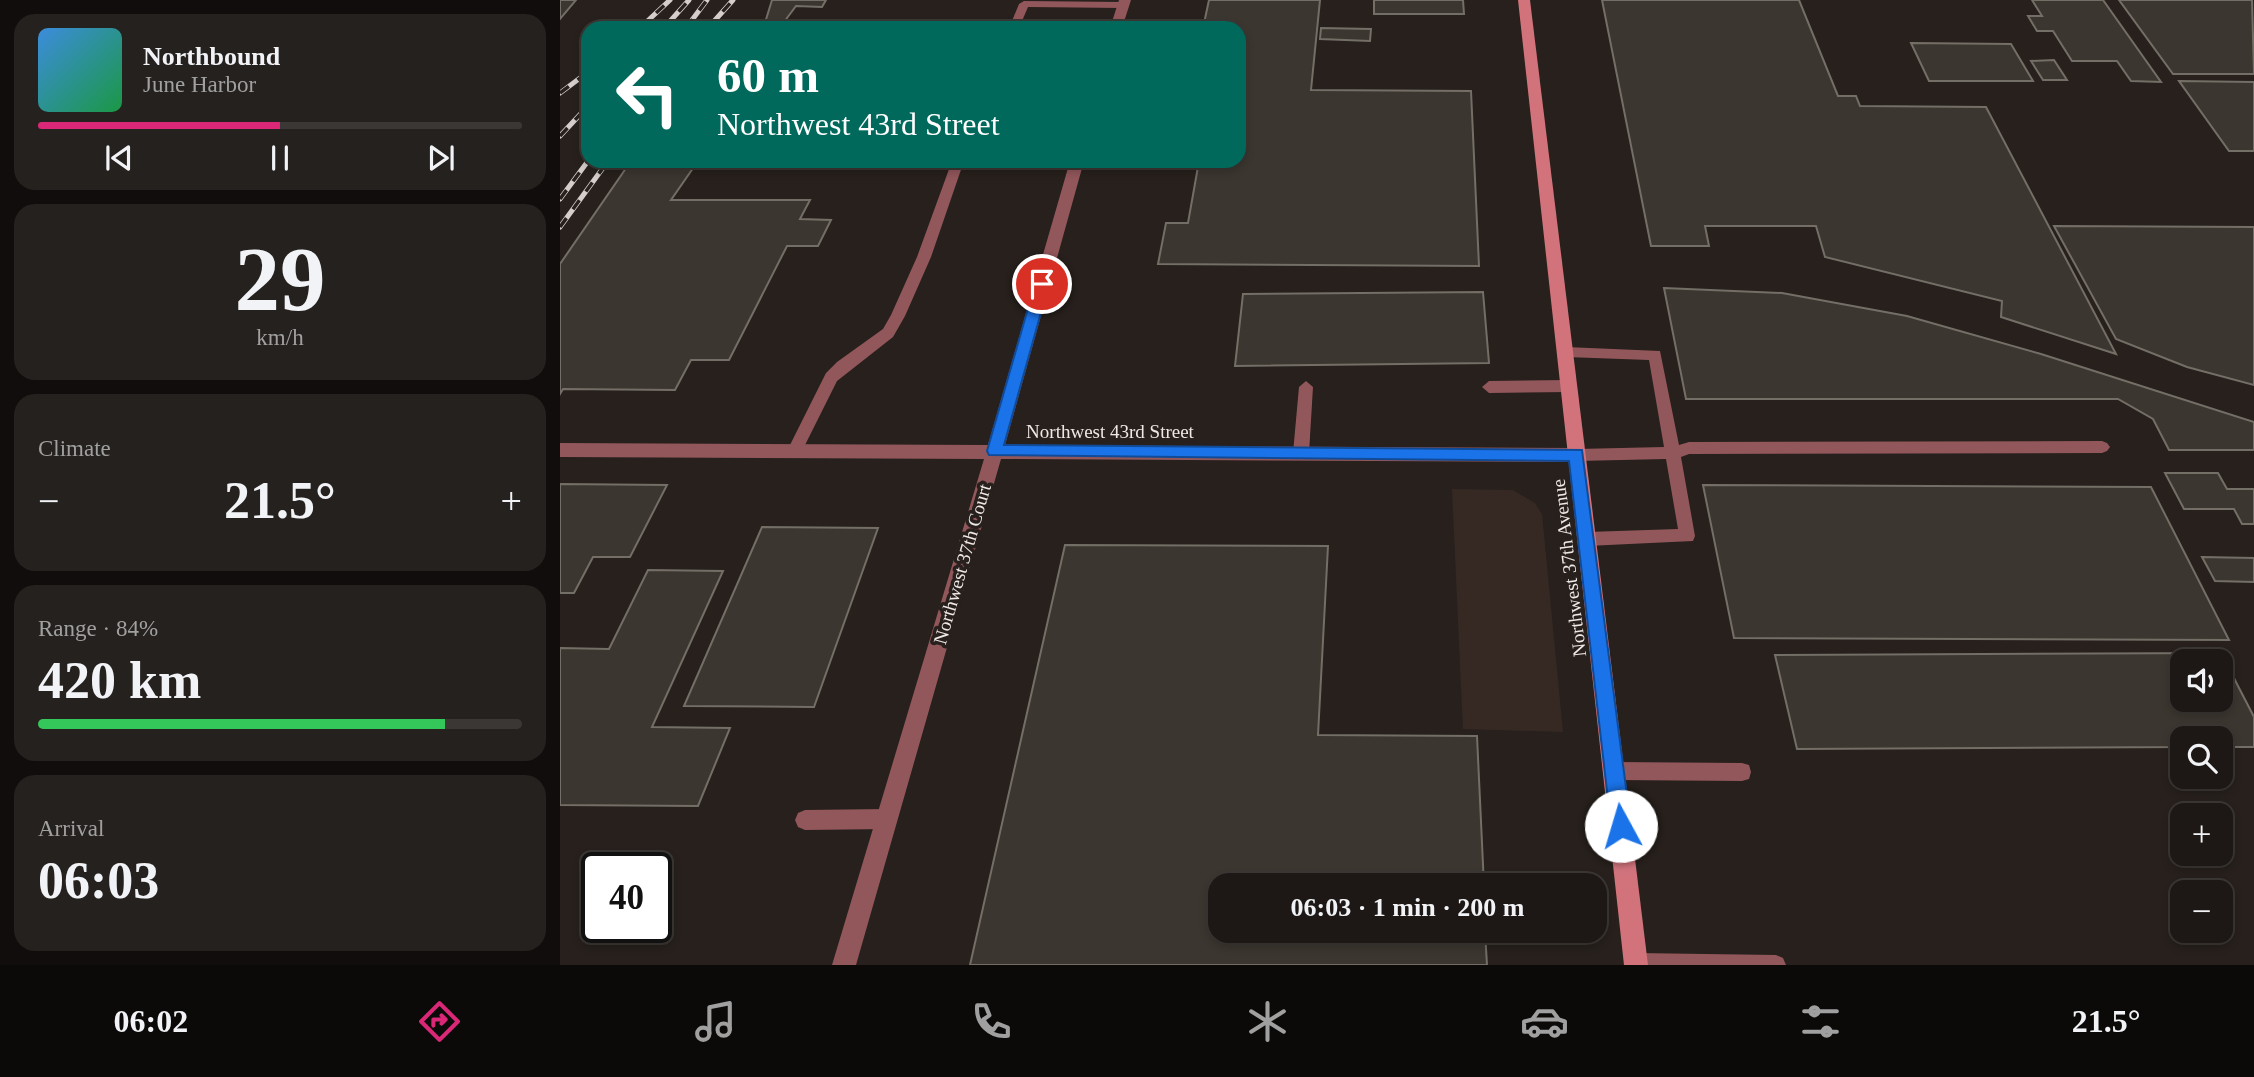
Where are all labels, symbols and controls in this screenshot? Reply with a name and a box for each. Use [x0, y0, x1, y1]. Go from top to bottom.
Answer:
text: Northbound [143, 42, 280, 71]
text: 60 m [717, 48, 819, 103]
icon: left [602, 49, 693, 140]
text: June Harbor [143, 72, 256, 97]
text: Northwest 43rd Street [717, 106, 1000, 142]
icon: previous [100, 139, 138, 177]
icon: pause [261, 139, 299, 177]
icon: next [422, 139, 460, 177]
text: 29 [235, 229, 326, 330]
pin [1012, 254, 1072, 314]
icon: arrive [1023, 265, 1061, 303]
text: km/h [256, 325, 304, 350]
street label: Northwest 43rd Street [1026, 421, 1195, 442]
text: Climate [38, 436, 111, 461]
text: 21.5° [224, 472, 336, 529]
street label: Northwest 37th Avenue [1548, 478, 1590, 658]
text: − [38, 480, 59, 522]
text: + [501, 480, 522, 522]
street label: Northwest 37th Court [929, 481, 995, 647]
text: Range · 84% [38, 616, 158, 641]
map controls [2170, 649, 2233, 943]
button: sound [2170, 649, 2233, 712]
text: 420 km [38, 652, 201, 709]
button: search [2170, 726, 2233, 789]
position arrow [1584, 789, 1658, 863]
button: + [2170, 803, 2233, 866]
text: Arrival [38, 816, 104, 841]
text: 06:03 [38, 852, 159, 909]
speed limit sign: 40 [581, 852, 672, 943]
button: − [2170, 880, 2233, 943]
text: 06:03 · 1 min · 200 m [1291, 893, 1525, 922]
icon: directions [415, 997, 464, 1046]
icon: music [691, 997, 740, 1046]
icon: phone [967, 997, 1016, 1046]
icon: climate [1243, 997, 1292, 1046]
icon: car [1520, 997, 1569, 1046]
icon: filters [1796, 997, 1845, 1046]
text: 06:02 [114, 1003, 188, 1039]
text: 21.5° [2072, 1003, 2140, 1039]

